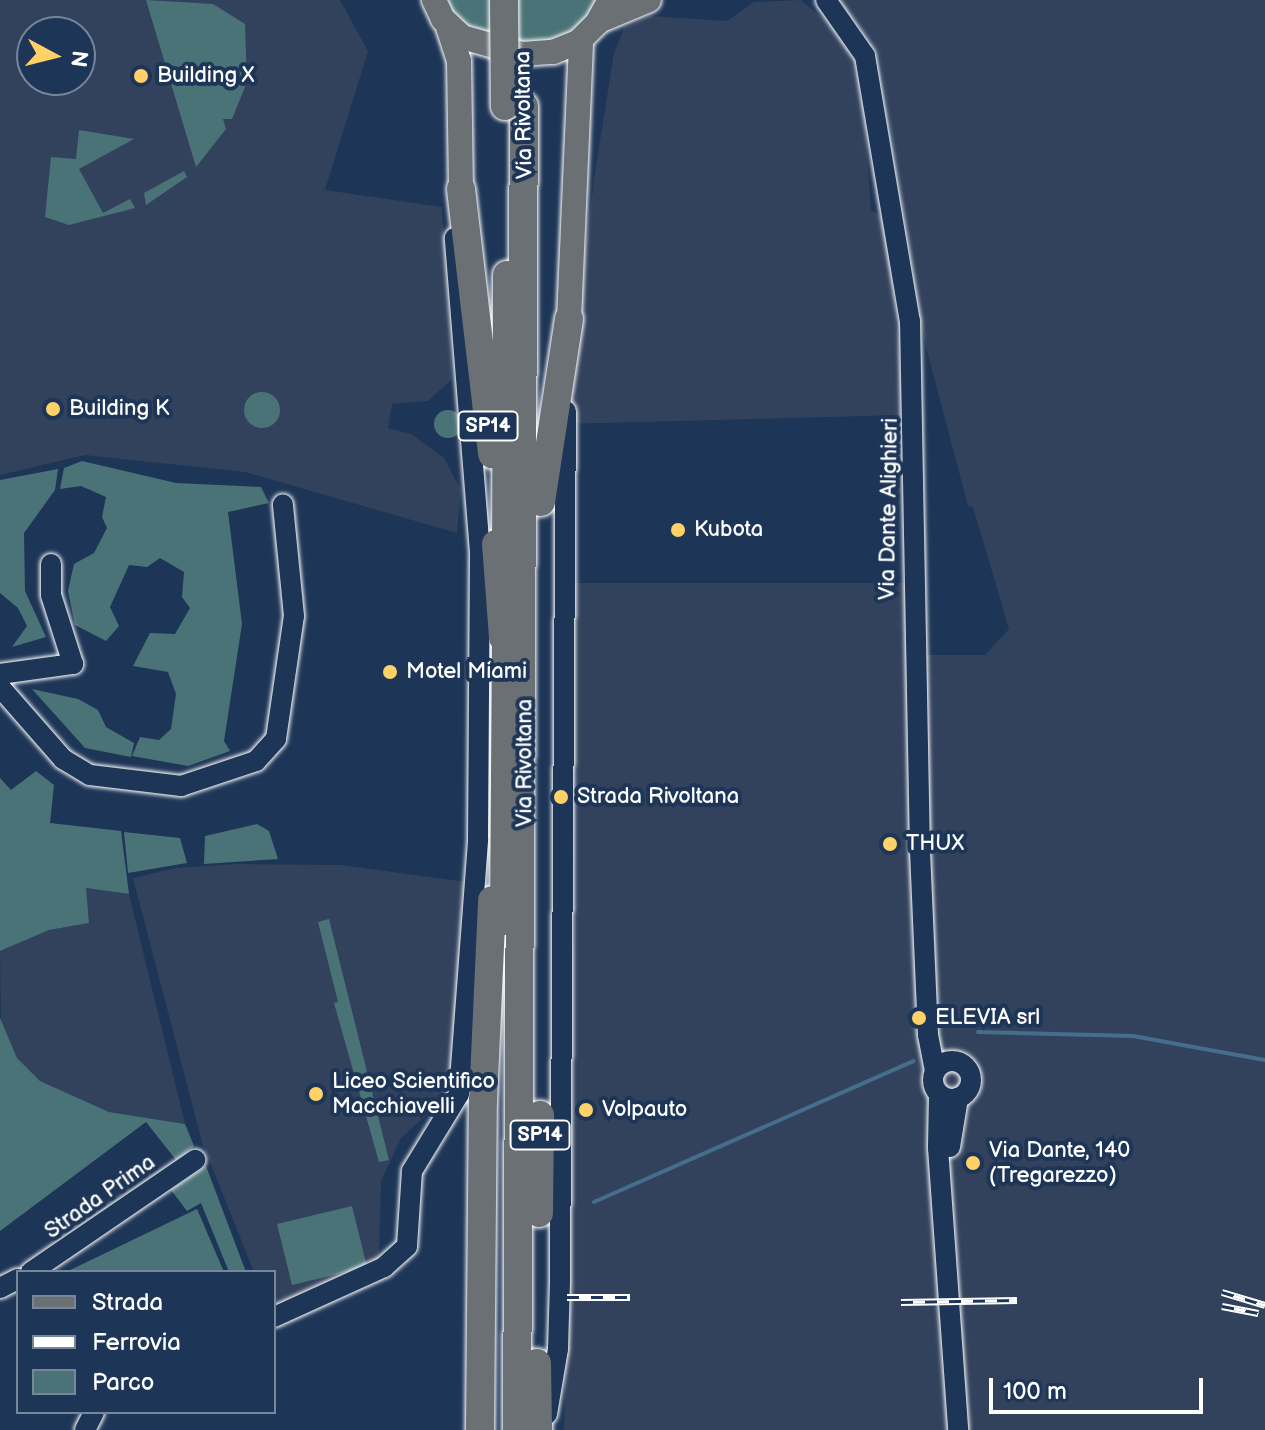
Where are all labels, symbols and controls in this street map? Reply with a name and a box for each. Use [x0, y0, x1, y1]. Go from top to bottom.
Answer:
north arrow [16, 16, 96, 96]
text: N [64, 49, 93, 69]
street label: Via Rivoltana [510, 51, 538, 179]
place label: Building X [157, 63, 255, 89]
marker: Building X [132, 67, 150, 85]
place label: Building K [69, 396, 169, 422]
marker: Building K [44, 400, 62, 418]
road number: SP14 [456, 410, 520, 442]
street label: Via Dante Alighieri [874, 418, 904, 600]
place label: Kubota [694, 517, 763, 543]
marker: Kubota [669, 521, 687, 539]
place label: Motel Miami [406, 659, 527, 685]
marker: Motel Miami [381, 663, 399, 681]
street label: Via Rivoltana [512, 699, 538, 827]
place label: Strada Rivoltana [577, 784, 739, 810]
marker: Strada Rivoltana [552, 788, 570, 806]
place label: THUX [906, 831, 964, 857]
marker: THUX [881, 835, 899, 853]
place label: ELEVIA srl [935, 1005, 1040, 1031]
marker: ELEVIA srl [910, 1009, 928, 1027]
place label: Liceo Scientifico Macchiavelli [332, 1068, 495, 1120]
marker: Liceo Scientifico Macchiavelli [307, 1085, 325, 1103]
place label: Volpauto [602, 1097, 687, 1123]
marker: Volpauto [577, 1101, 595, 1119]
road number: SP14 [508, 1119, 572, 1151]
place label: Via Dante, 140 (Tregarezzo) [989, 1137, 1130, 1188]
street label: Strada Prima [40, 1149, 160, 1245]
marker: Via Dante, 140 (Tregarezzo) [964, 1154, 982, 1172]
legend [16, 1270, 276, 1414]
text: Strada [92, 1288, 163, 1317]
text: Ferrovia [92, 1328, 181, 1357]
scale bar [993, 1362, 1207, 1412]
text: Parco [92, 1368, 154, 1397]
text: 100 m [1003, 1377, 1067, 1406]

